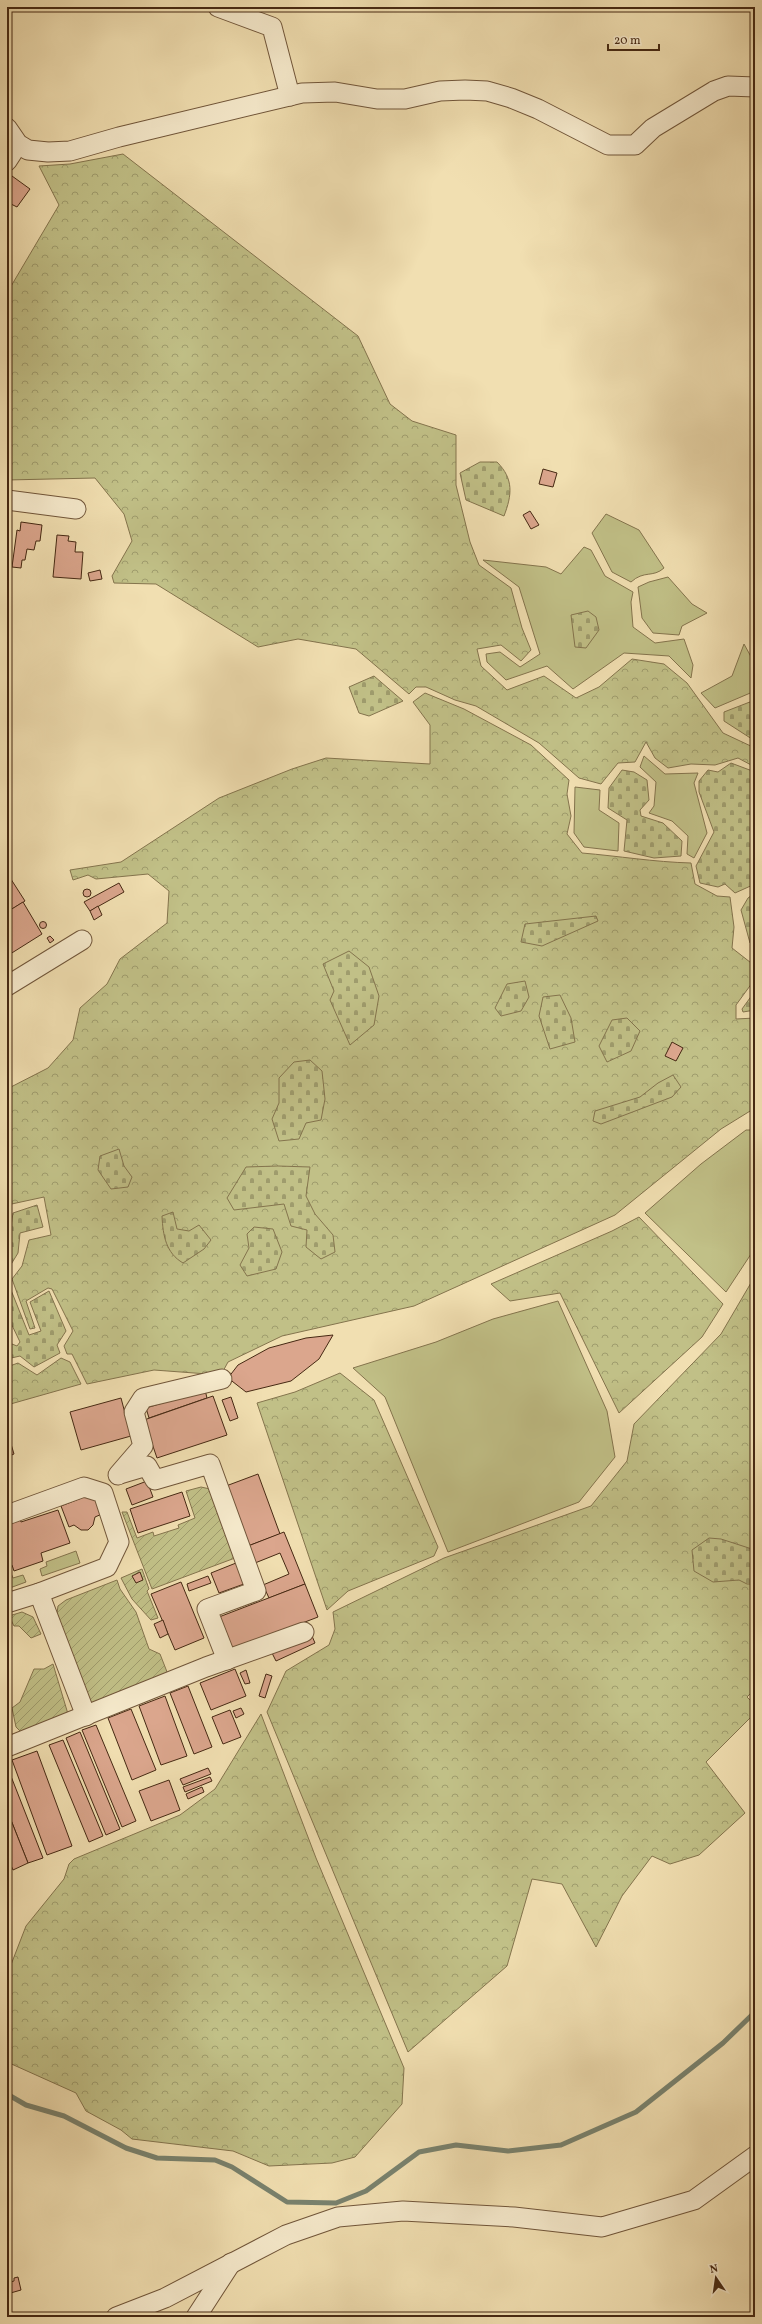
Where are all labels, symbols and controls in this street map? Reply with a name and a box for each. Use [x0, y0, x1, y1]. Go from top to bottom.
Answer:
scale bar [608, 26, 659, 52]
text: 20 m [614, 33, 641, 49]
north arrow [696, 2258, 736, 2298]
text: N [709, 2262, 720, 2278]

